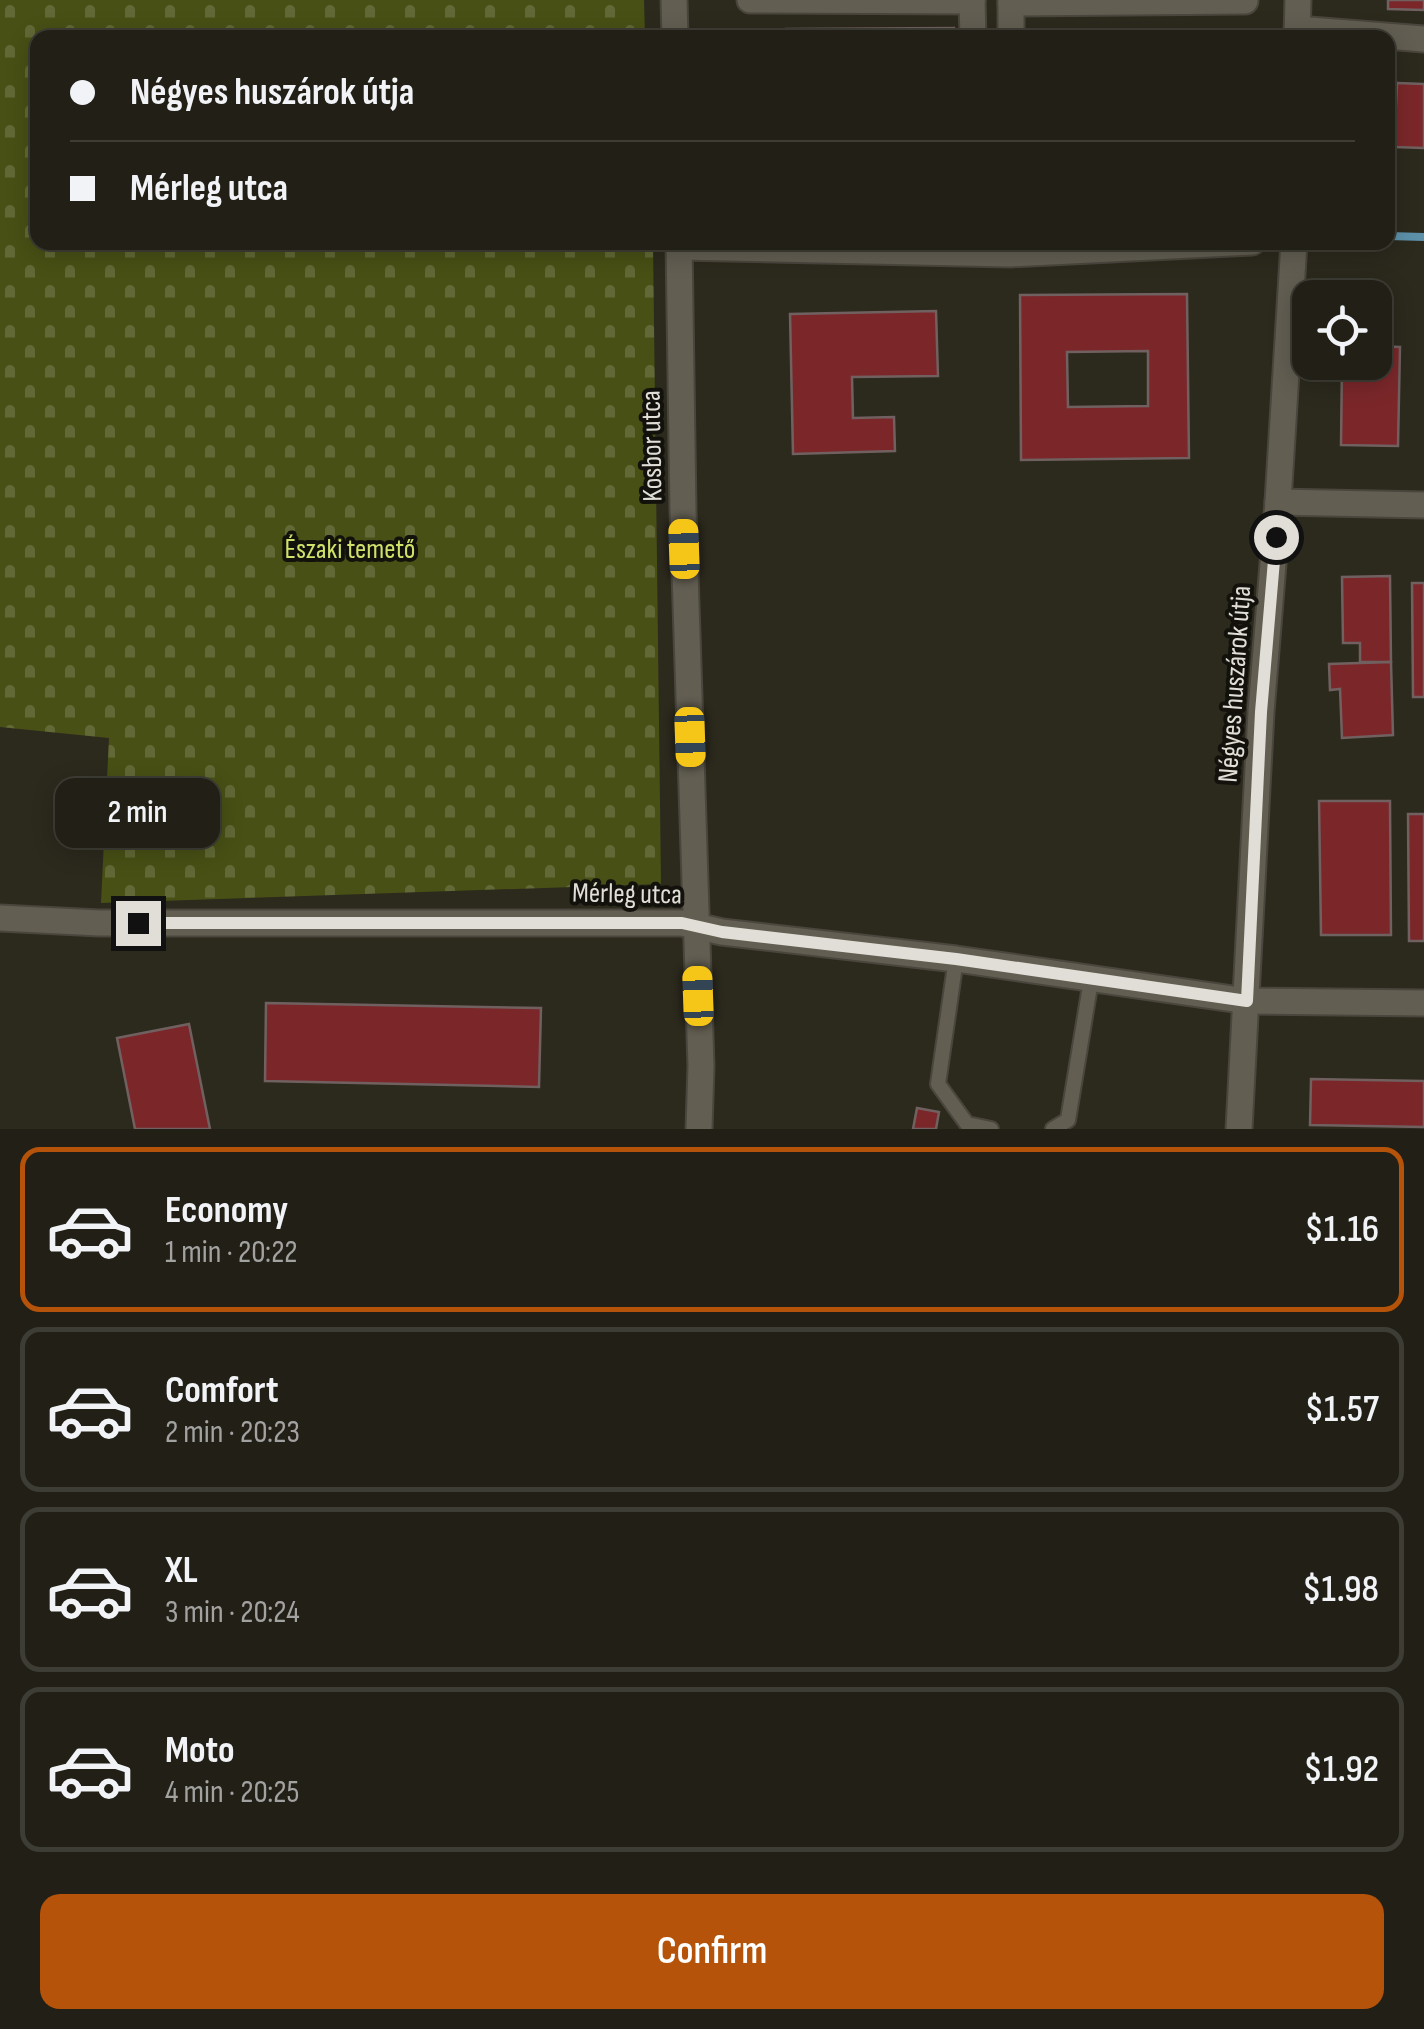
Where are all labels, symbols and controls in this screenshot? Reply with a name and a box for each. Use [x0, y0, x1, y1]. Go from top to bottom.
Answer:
text: Négyes huszárok útja [130, 70, 414, 115]
text: Mérleg utca [130, 166, 288, 211]
map controls [1292, 280, 1392, 380]
button: locate [1292, 280, 1392, 380]
street label: Kosbor utca [635, 390, 669, 502]
route start [1254, 515, 1299, 560]
car [668, 518, 700, 580]
park label: Északi temető [285, 533, 415, 566]
street label: Négyes huszárok útja [1212, 584, 1258, 784]
car [674, 706, 706, 768]
callout: 2 min [56, 778, 220, 848]
text: 2 min [108, 793, 167, 832]
street label: Mérleg utca [572, 877, 682, 911]
route end [116, 901, 161, 946]
car [682, 965, 714, 1027]
icon: car [45, 1185, 135, 1275]
text: Economy [165, 1188, 288, 1233]
text: $1.16 [1305, 1207, 1379, 1252]
text: 1 min · 20:22 [165, 1233, 298, 1272]
icon: car [45, 1365, 135, 1455]
text: Comfort [165, 1368, 279, 1413]
text: $1.57 [1305, 1387, 1379, 1432]
text: 2 min · 20:23 [165, 1413, 300, 1452]
icon: car [45, 1545, 135, 1635]
text: XL [165, 1548, 198, 1593]
text: $1.98 [1302, 1567, 1379, 1612]
text: 3 min · 20:24 [165, 1593, 300, 1632]
icon: car [45, 1725, 135, 1815]
text: Moto [165, 1728, 235, 1773]
text: $1.92 [1303, 1747, 1379, 1792]
text: 4 min · 20:25 [165, 1773, 299, 1812]
button: Confirm [40, 1894, 1384, 2009]

